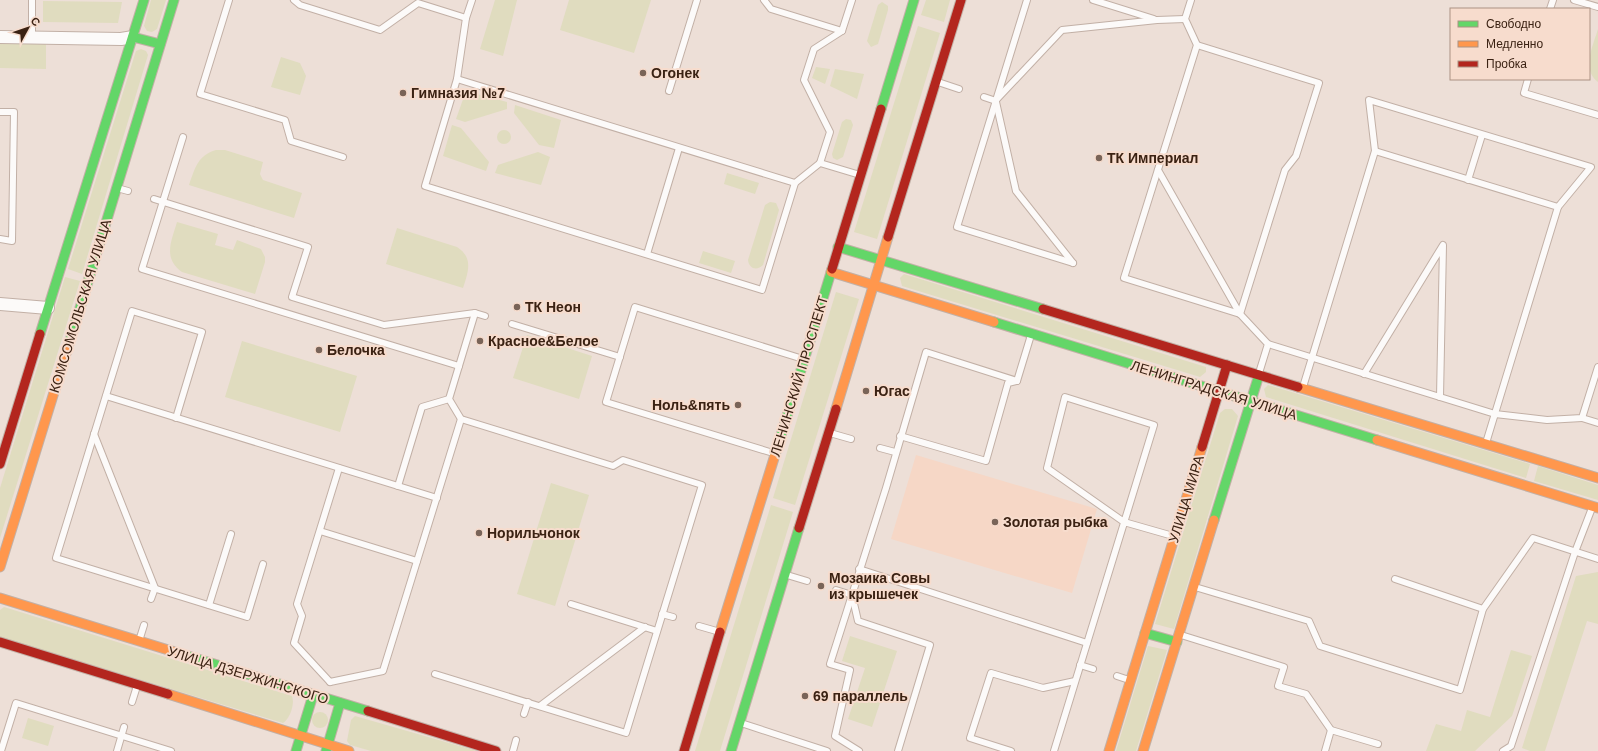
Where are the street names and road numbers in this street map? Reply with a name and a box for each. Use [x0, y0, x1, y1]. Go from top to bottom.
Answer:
street label: КОМСОМОЛЬСКАЯ УЛИЦА [46, 217, 114, 395]
street label: ЛЕНИНСКИЙ ПРОСПЕКТ [766, 293, 831, 458]
street label: ЛЕНИНГРАДСКАЯ УЛИЦА [1129, 357, 1300, 423]
street label: УЛИЦА МИРА [1165, 453, 1207, 545]
street label: УЛИЦА ДЗЕРЖИНСКОГО [166, 643, 331, 707]

